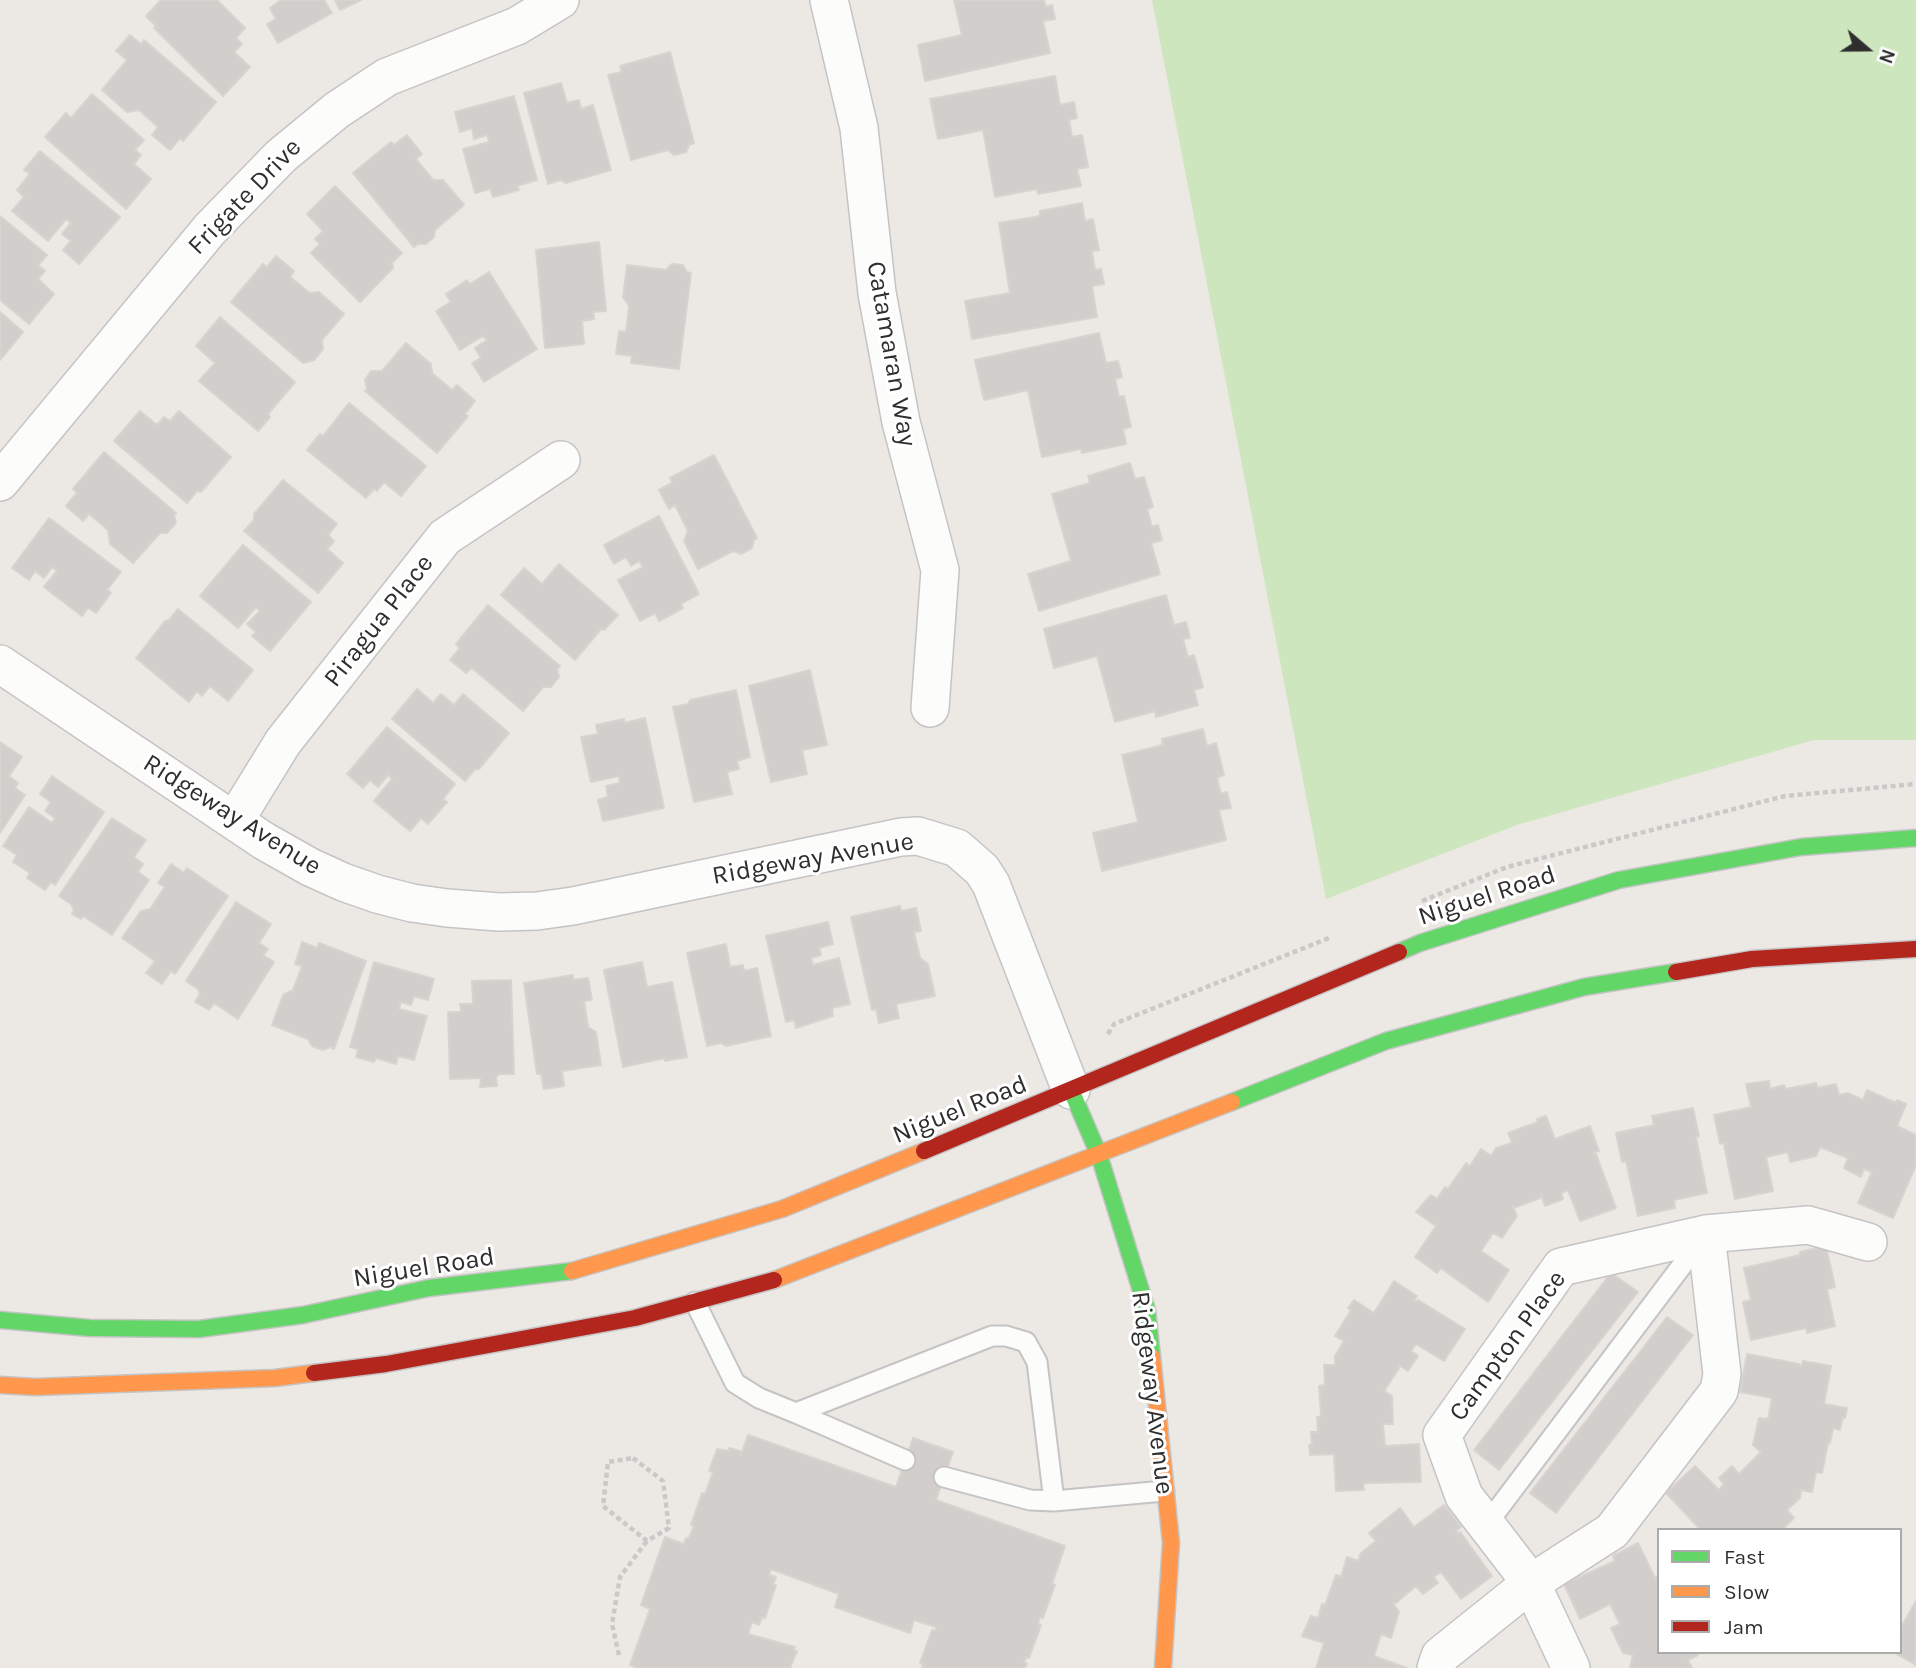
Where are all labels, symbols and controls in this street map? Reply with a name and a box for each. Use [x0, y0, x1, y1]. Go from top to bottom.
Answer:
north arrow [1832, 14, 1902, 84]
text: N [1874, 46, 1899, 66]
street label: Frigate Drive [182, 132, 308, 262]
street label: Catamaran Way [859, 259, 923, 449]
street label: Piragua Place [318, 549, 440, 693]
street label: Ridgeway Avenue [137, 748, 327, 882]
street label: Ridgeway Avenue [710, 826, 916, 892]
street label: Niguel Road [1414, 859, 1560, 933]
street label: Niguel Road [888, 1069, 1032, 1151]
street label: Niguel Road [351, 1241, 497, 1295]
street label: Campton Place [1443, 1265, 1573, 1427]
street label: Ridgeway Avenue [1124, 1290, 1180, 1496]
legend [1657, 1528, 1902, 1654]
text: Fast [1724, 1545, 1765, 1569]
text: Slow [1724, 1580, 1769, 1604]
text: Jam [1724, 1615, 1764, 1639]

